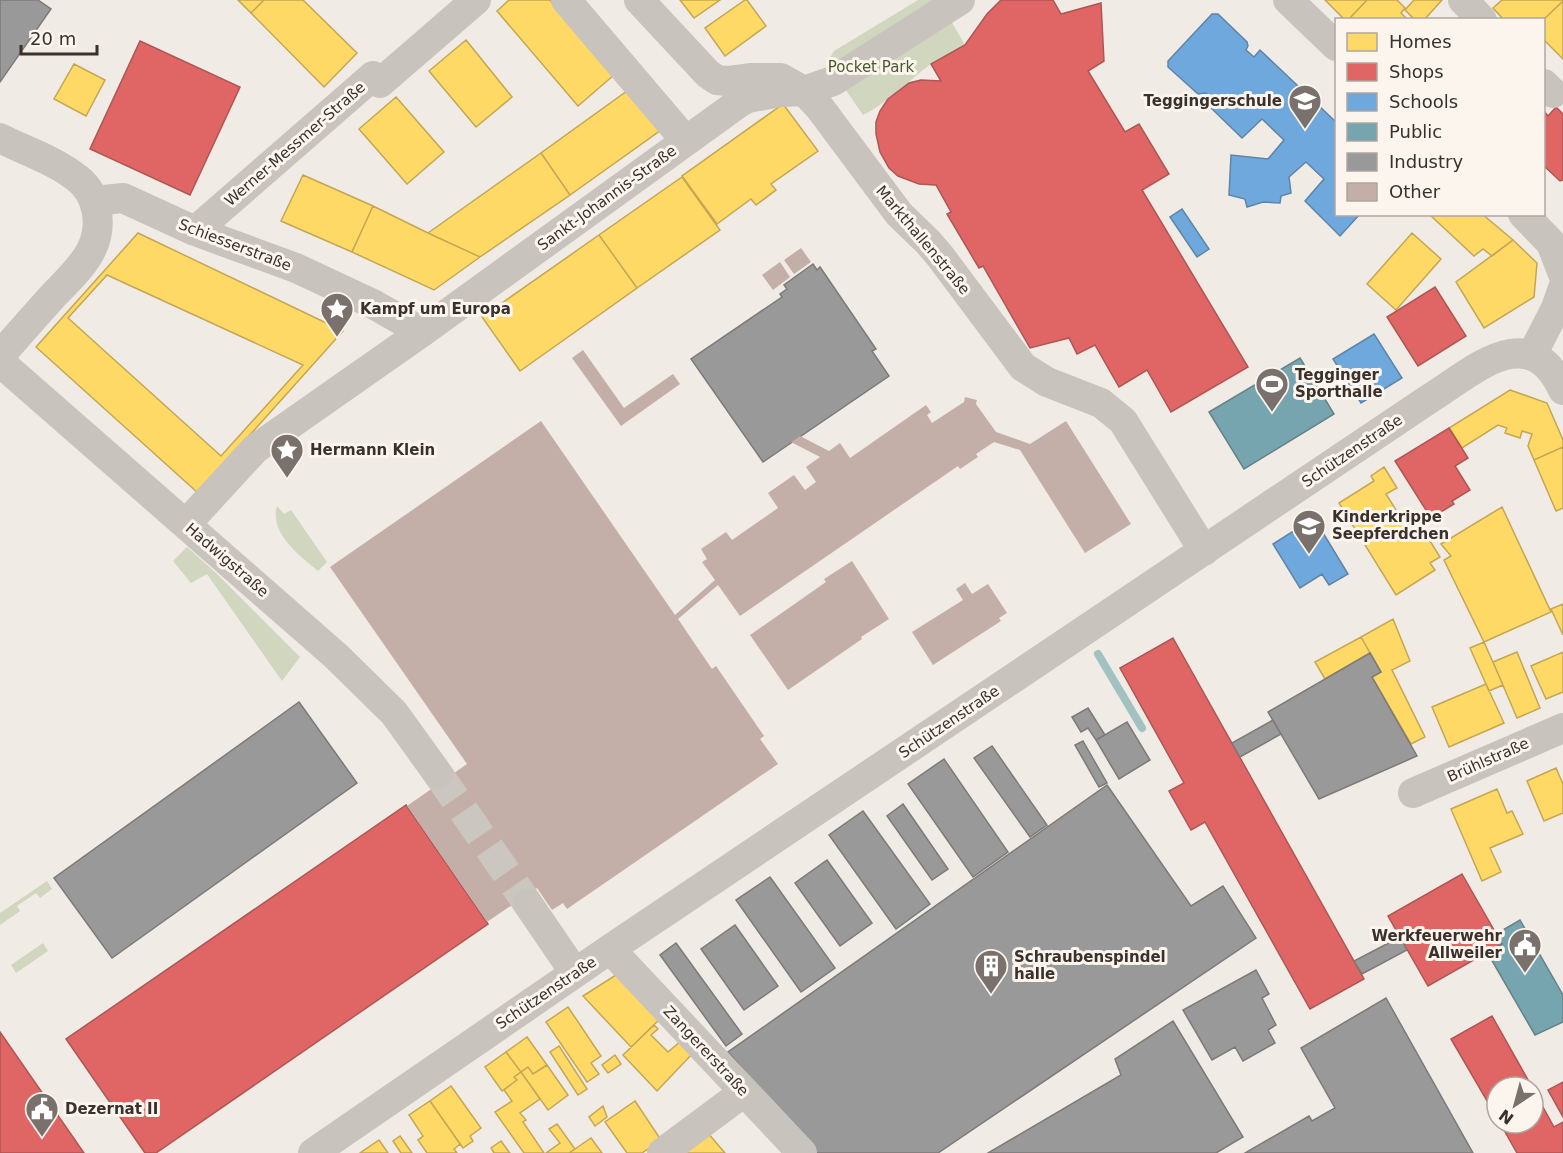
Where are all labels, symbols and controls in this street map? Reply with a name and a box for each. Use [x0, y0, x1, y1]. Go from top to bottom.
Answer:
scale bar [21, 18, 98, 56]
legend [1335, 18, 1545, 216]
text: 20 m [30, 28, 76, 49]
text: Homes [1389, 31, 1452, 52]
park label: Pocket Park [828, 58, 915, 76]
text: Shops [1389, 61, 1444, 82]
street label: Werner-Messmer-Straße [221, 78, 369, 210]
school or university icon: Teggingerschule [1287, 83, 1323, 130]
text: Schools [1389, 91, 1458, 112]
place label: Teggingerschule [1143, 92, 1282, 110]
text: Public [1389, 121, 1442, 142]
street label: Sankt-Johannis-Straße [534, 142, 680, 254]
text: Industry [1389, 151, 1463, 172]
text: Other [1389, 181, 1441, 202]
street label: Markthallenstraße [872, 182, 974, 298]
street label: Schiesserstraße [176, 215, 294, 275]
place icon: Kampf um Europa [319, 291, 355, 338]
place label: Kampf um Europa [360, 300, 511, 318]
sports icon: Tegginger Sporthalle [1254, 366, 1290, 413]
place label: Tegginger Sporthalle [1295, 366, 1383, 401]
street label: Schützenstraße [1298, 411, 1406, 491]
place icon: Hermann Klein [269, 432, 305, 479]
place label: Hermann Klein [310, 441, 435, 459]
school or university icon: Kinderkrippe Seepferdchen [1291, 508, 1327, 555]
place label: Kinderkrippe Seepferdchen [1332, 508, 1449, 543]
street label: Hadwigstraße [182, 519, 272, 601]
street label: Schützenstraße [895, 682, 1003, 762]
street label: Brühlstraße [1444, 734, 1532, 786]
place label: Werkfeuerwehr Allweiler [1371, 927, 1503, 962]
public building icon: Werkfeuerwehr Allweiler [1507, 927, 1543, 974]
building icon: Schraubenspindel halle [973, 948, 1009, 995]
place label: Schraubenspindel halle [1014, 948, 1166, 983]
street label: Schützenstraße [492, 953, 600, 1033]
street label: Zangererstraße [660, 1002, 752, 1100]
north arrow [1485, 1075, 1545, 1135]
public building icon: Dezernat II [24, 1091, 60, 1138]
place label: Dezernat II [65, 1100, 158, 1118]
text: N [1495, 1105, 1517, 1128]

